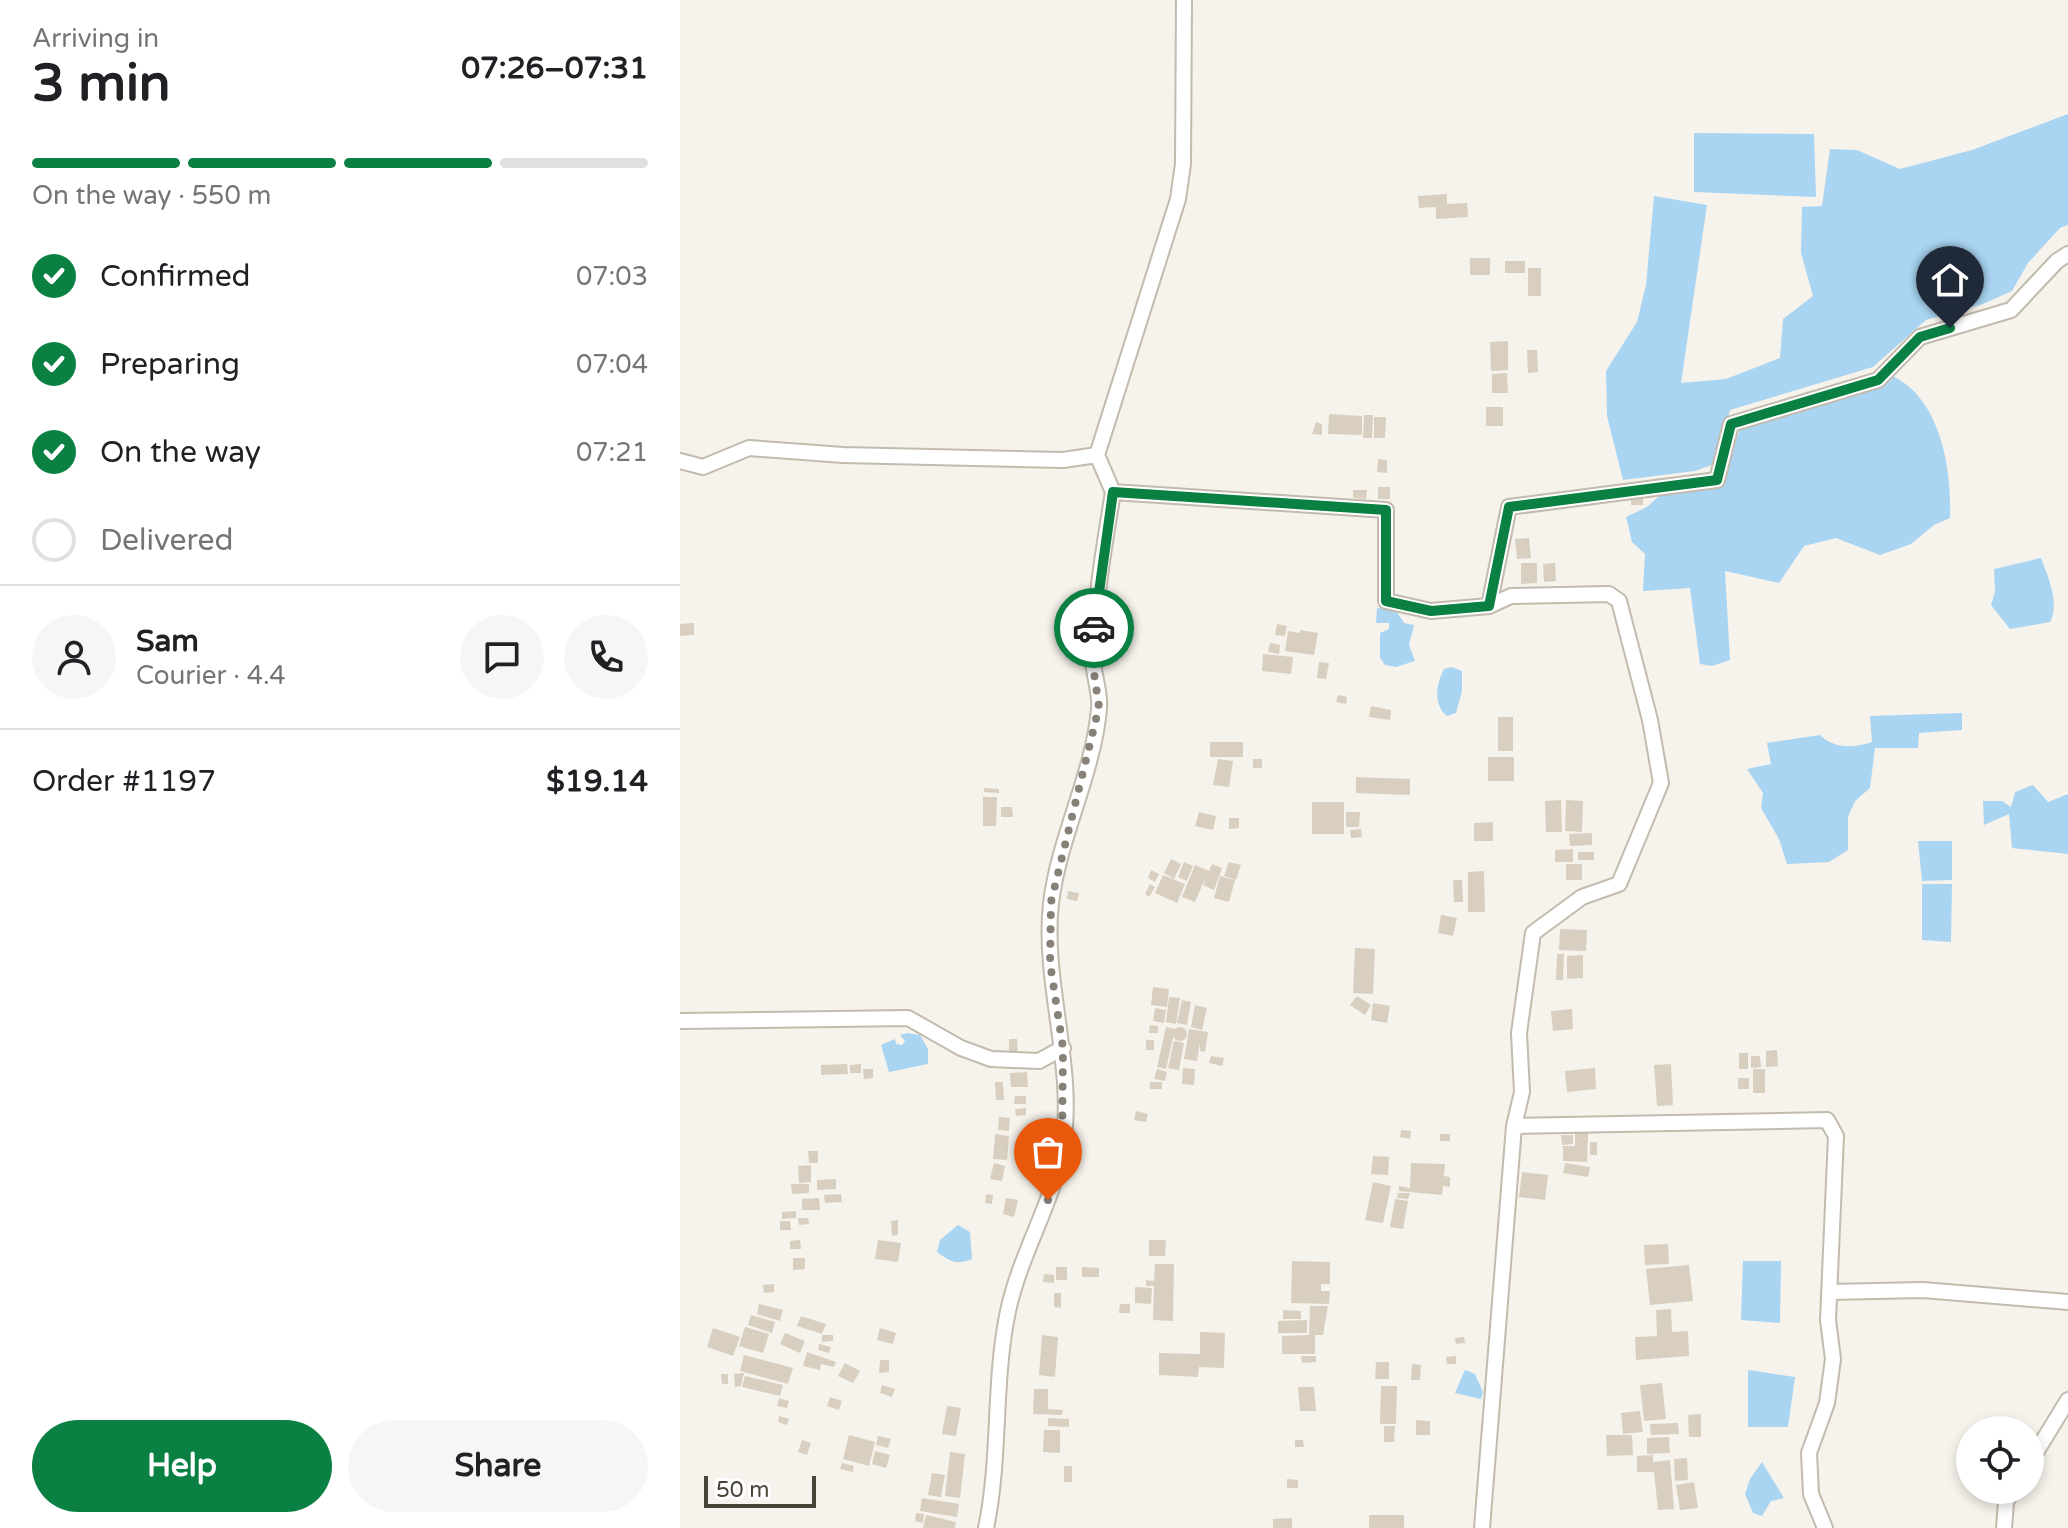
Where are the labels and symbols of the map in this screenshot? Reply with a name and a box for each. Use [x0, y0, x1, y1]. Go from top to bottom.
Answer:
pin [1916, 246, 1984, 328]
courier [1054, 588, 1134, 668]
pin [1014, 1118, 1082, 1200]
scale bar [704, 1472, 816, 1508]

